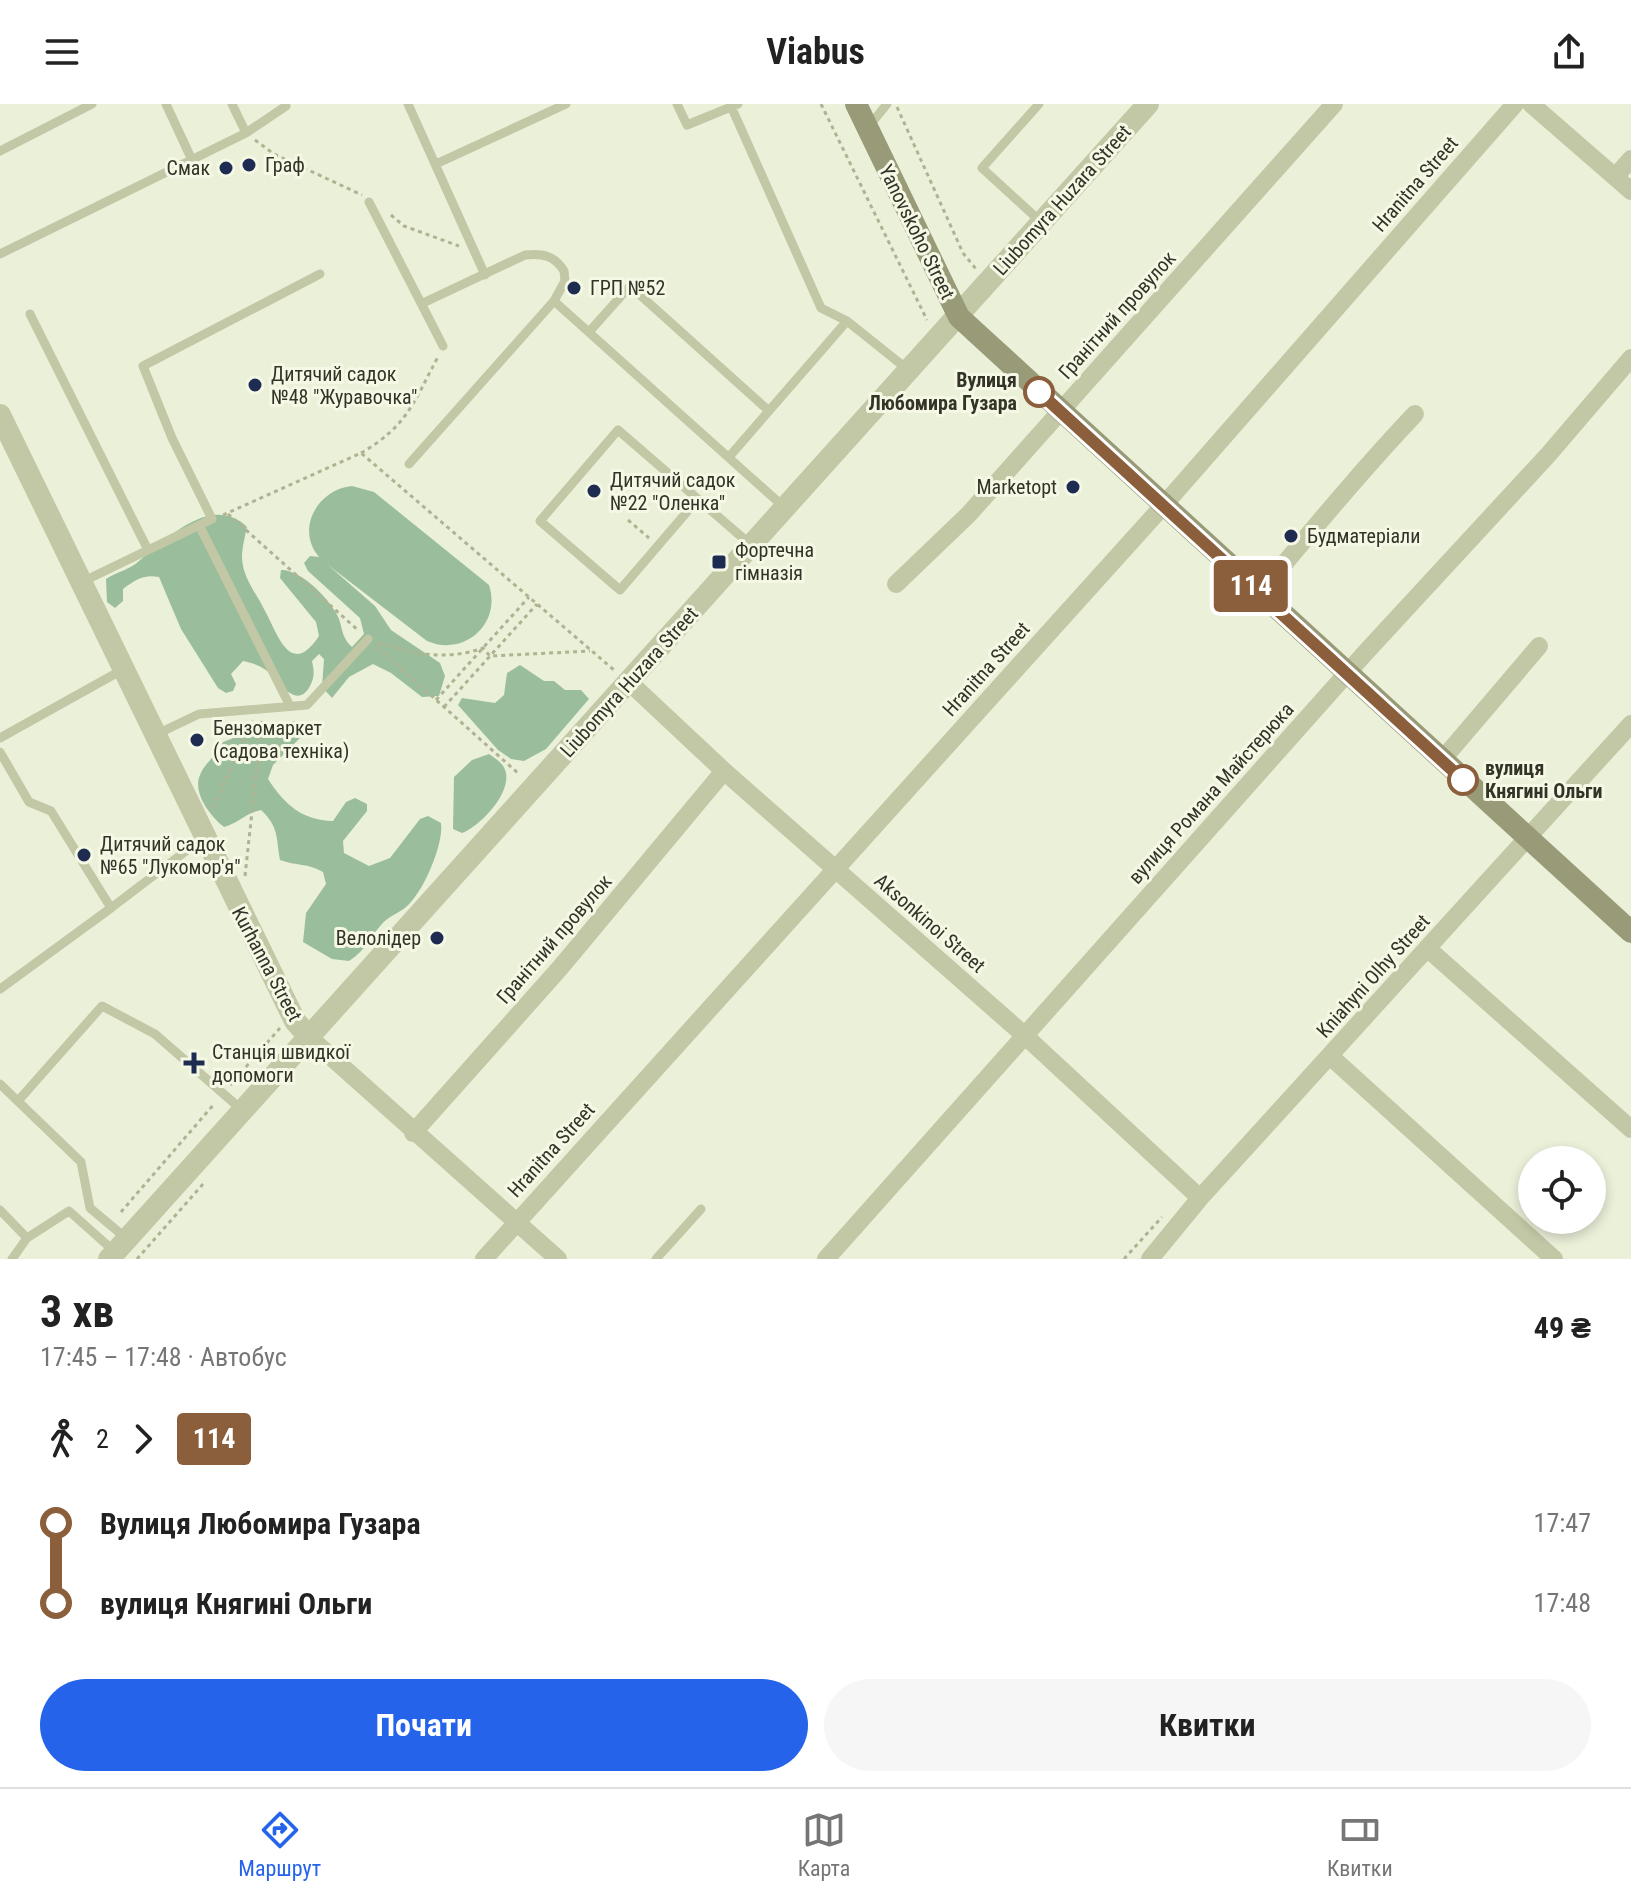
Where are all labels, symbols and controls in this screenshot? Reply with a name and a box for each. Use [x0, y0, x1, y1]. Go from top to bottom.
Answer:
icon: menu [40, 30, 84, 74]
icon: share [1547, 30, 1591, 74]
text: Viabus [766, 31, 865, 73]
street label: Liubomyra Huzara Street [988, 120, 1136, 280]
street label: Hranitna Street [1367, 131, 1463, 237]
place label: Граф [265, 153, 305, 177]
place label: Смак [167, 156, 210, 180]
marker: Граф [240, 156, 258, 174]
marker: Смак [217, 159, 235, 177]
street label: Yanovskoho Street [874, 161, 960, 303]
street label: Гранітний провулок [1053, 246, 1181, 384]
place label: ГРП №52 [590, 276, 665, 300]
marker: ГРП №52 [565, 279, 583, 297]
place label: Дитячий садок №48 "Журавочка" [271, 362, 417, 409]
place label: Вулиця Любомира Гузара [869, 368, 1017, 415]
marker: Дитячий садок №48 "Журавочка" [246, 376, 264, 394]
marker: Вулиця Любомира Гузара [1024, 377, 1054, 407]
place label: Дитячий садок №22 "Оленка" [610, 468, 736, 515]
place label: Marketopt [976, 475, 1057, 499]
marker: Marketopt [1064, 478, 1082, 496]
marker: Дитячий садок №22 "Оленка" [585, 482, 603, 500]
place label: Будматеріали [1307, 524, 1420, 548]
marker: Будматеріали [1282, 527, 1300, 545]
place label: Фортечна гімназія [735, 538, 814, 585]
marker: Фортечна гімназія [710, 553, 728, 571]
line badge: 114 [1205, 560, 1297, 612]
text: 114 [1230, 569, 1272, 602]
street label: Liubomyra Huzara Street [555, 602, 703, 762]
street label: Hranitna Street [937, 617, 1035, 721]
street label: вулиця Романа Майстерюка [1123, 698, 1299, 888]
place label: Бензомаркет (садова техніка) [213, 716, 349, 763]
marker: Бензомаркет (садова техніка) [188, 731, 206, 749]
place label: вулиця Княгині Ольги [1485, 756, 1603, 803]
marker: вулиця Княгині Ольги [1448, 765, 1478, 795]
place label: Дитячий садок №65 "Лукомор'я" [100, 832, 241, 879]
marker: Дитячий садок №65 "Лукомор'я" [75, 846, 93, 864]
street label: Aksonkinoi Street [870, 868, 990, 978]
street label: Гранітний провулок [491, 869, 617, 1009]
street label: Kurhanna Street [227, 903, 307, 1025]
street label: Kniahyni Olhy Street [1311, 909, 1435, 1043]
place label: Велолідер [336, 926, 421, 950]
marker: Велолідер [428, 929, 446, 947]
place label: Станція швидкої допомоги [212, 1040, 351, 1087]
marker: Станція швидкої допомоги [183, 1052, 205, 1074]
street label: Hranitna Street [502, 1098, 600, 1202]
map controls [1518, 1146, 1606, 1234]
button: locate [1518, 1146, 1606, 1234]
text: 3 хв [40, 1286, 114, 1338]
text: 49 ₴ [1534, 1310, 1591, 1345]
text: 17:45 – 17:48 · Автобус [40, 1342, 287, 1372]
icon: walk [40, 1417, 84, 1461]
icon: forward [121, 1417, 165, 1461]
text: 114 [193, 1422, 235, 1455]
text: 2 [96, 1424, 109, 1454]
text: Вулиця Любомира Гузара [100, 1506, 421, 1541]
text: 17:47 [1534, 1508, 1591, 1538]
text: вулиця Княгині Ольги [100, 1586, 372, 1621]
text: 17:48 [1534, 1588, 1591, 1618]
button: Почати [40, 1679, 808, 1771]
button: Квитки [824, 1679, 1591, 1771]
tab: Маршрут [238, 1808, 321, 1881]
tab: Карта [798, 1808, 850, 1881]
tab: Квитки [1327, 1808, 1393, 1881]

